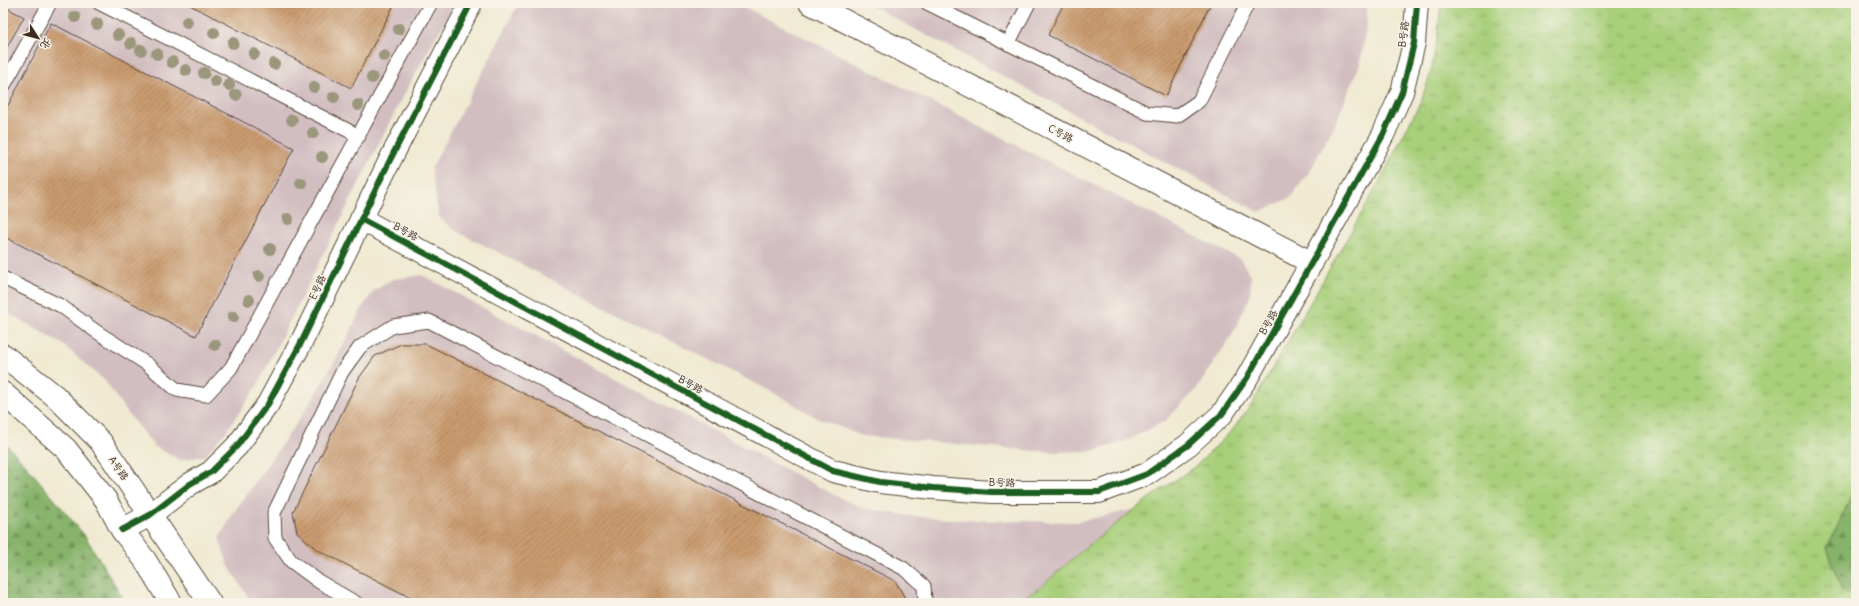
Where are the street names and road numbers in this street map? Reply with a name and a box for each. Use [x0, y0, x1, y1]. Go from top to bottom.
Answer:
street label: B号路 [1395, 20, 1412, 48]
street label: C号路 [1046, 122, 1076, 145]
street label: B号路 [391, 219, 421, 243]
street label: E号路 [306, 273, 329, 302]
street label: B号路 [1256, 307, 1281, 337]
street label: B号路 [676, 372, 706, 396]
street label: A号路 [106, 454, 131, 483]
street label: B号路 [988, 476, 1015, 489]

